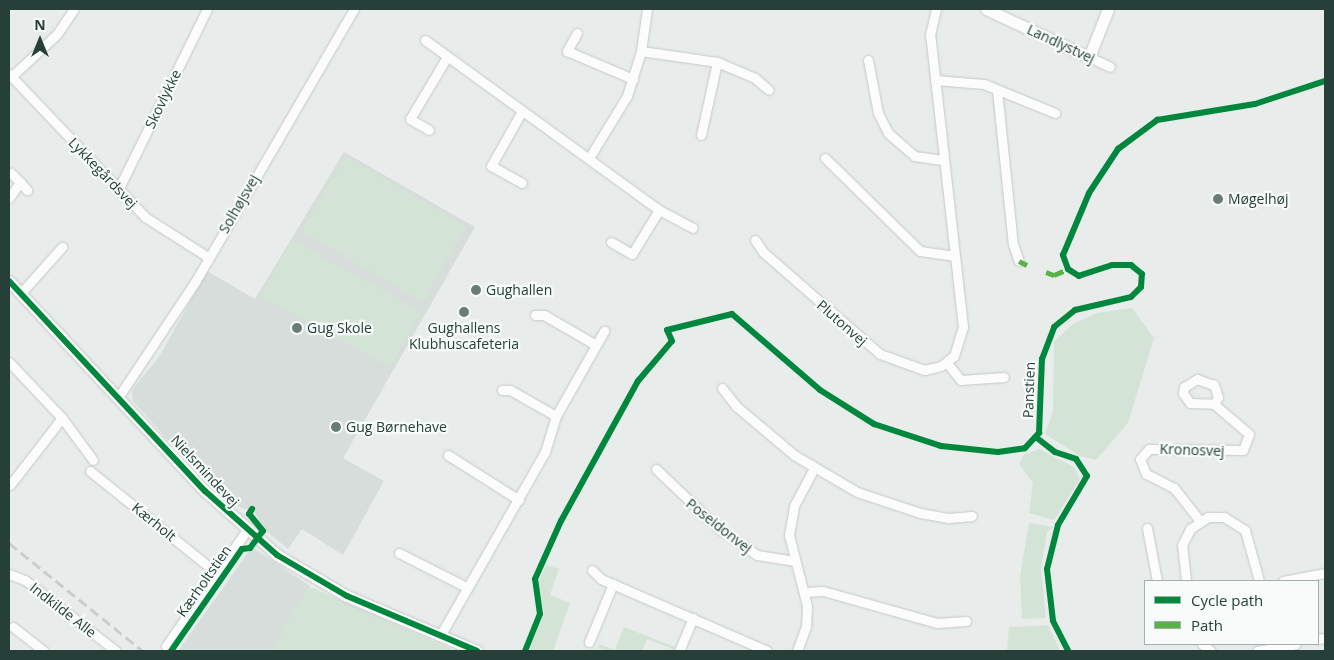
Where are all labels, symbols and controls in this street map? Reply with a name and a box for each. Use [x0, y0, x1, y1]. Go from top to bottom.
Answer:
north arrow [15, 15, 65, 65]
text: N [34, 15, 46, 34]
street label: Landlystvej [1024, 21, 1098, 67]
street label: Skovlykke [142, 67, 184, 131]
street label: Lykkegårdsvej [65, 134, 141, 212]
street label: Solhøjsvej [215, 172, 263, 236]
place label: Møgelhøj [1228, 191, 1289, 207]
marker: Møgelhøj [1212, 193, 1224, 205]
place label: Gughallen [486, 282, 552, 298]
marker: Gughallen [470, 284, 482, 296]
street label: Plutonvej [813, 297, 871, 349]
marker: Gughallens Klubhuscafeteria [458, 306, 470, 318]
place label: Gug Skole [307, 320, 372, 336]
place label: Gughallens Klubhuscafeteria [409, 320, 519, 352]
marker: Gug Skole [291, 322, 303, 334]
street label: Panstien [1020, 362, 1038, 418]
place label: Gug Børnehave [346, 419, 447, 435]
marker: Gug Børnehave [330, 421, 342, 433]
street label: Nielsmindevej [167, 432, 243, 510]
street label: Kronosvej [1159, 440, 1225, 460]
street label: Poseidonvej [683, 495, 755, 557]
street label: Kærholt [129, 499, 179, 545]
street label: Kærholtstien [173, 542, 235, 620]
street label: Indkilde Alle [27, 579, 99, 641]
legend [1144, 580, 1319, 645]
text: Cycle path [1191, 590, 1263, 610]
text: Path [1191, 615, 1223, 635]

